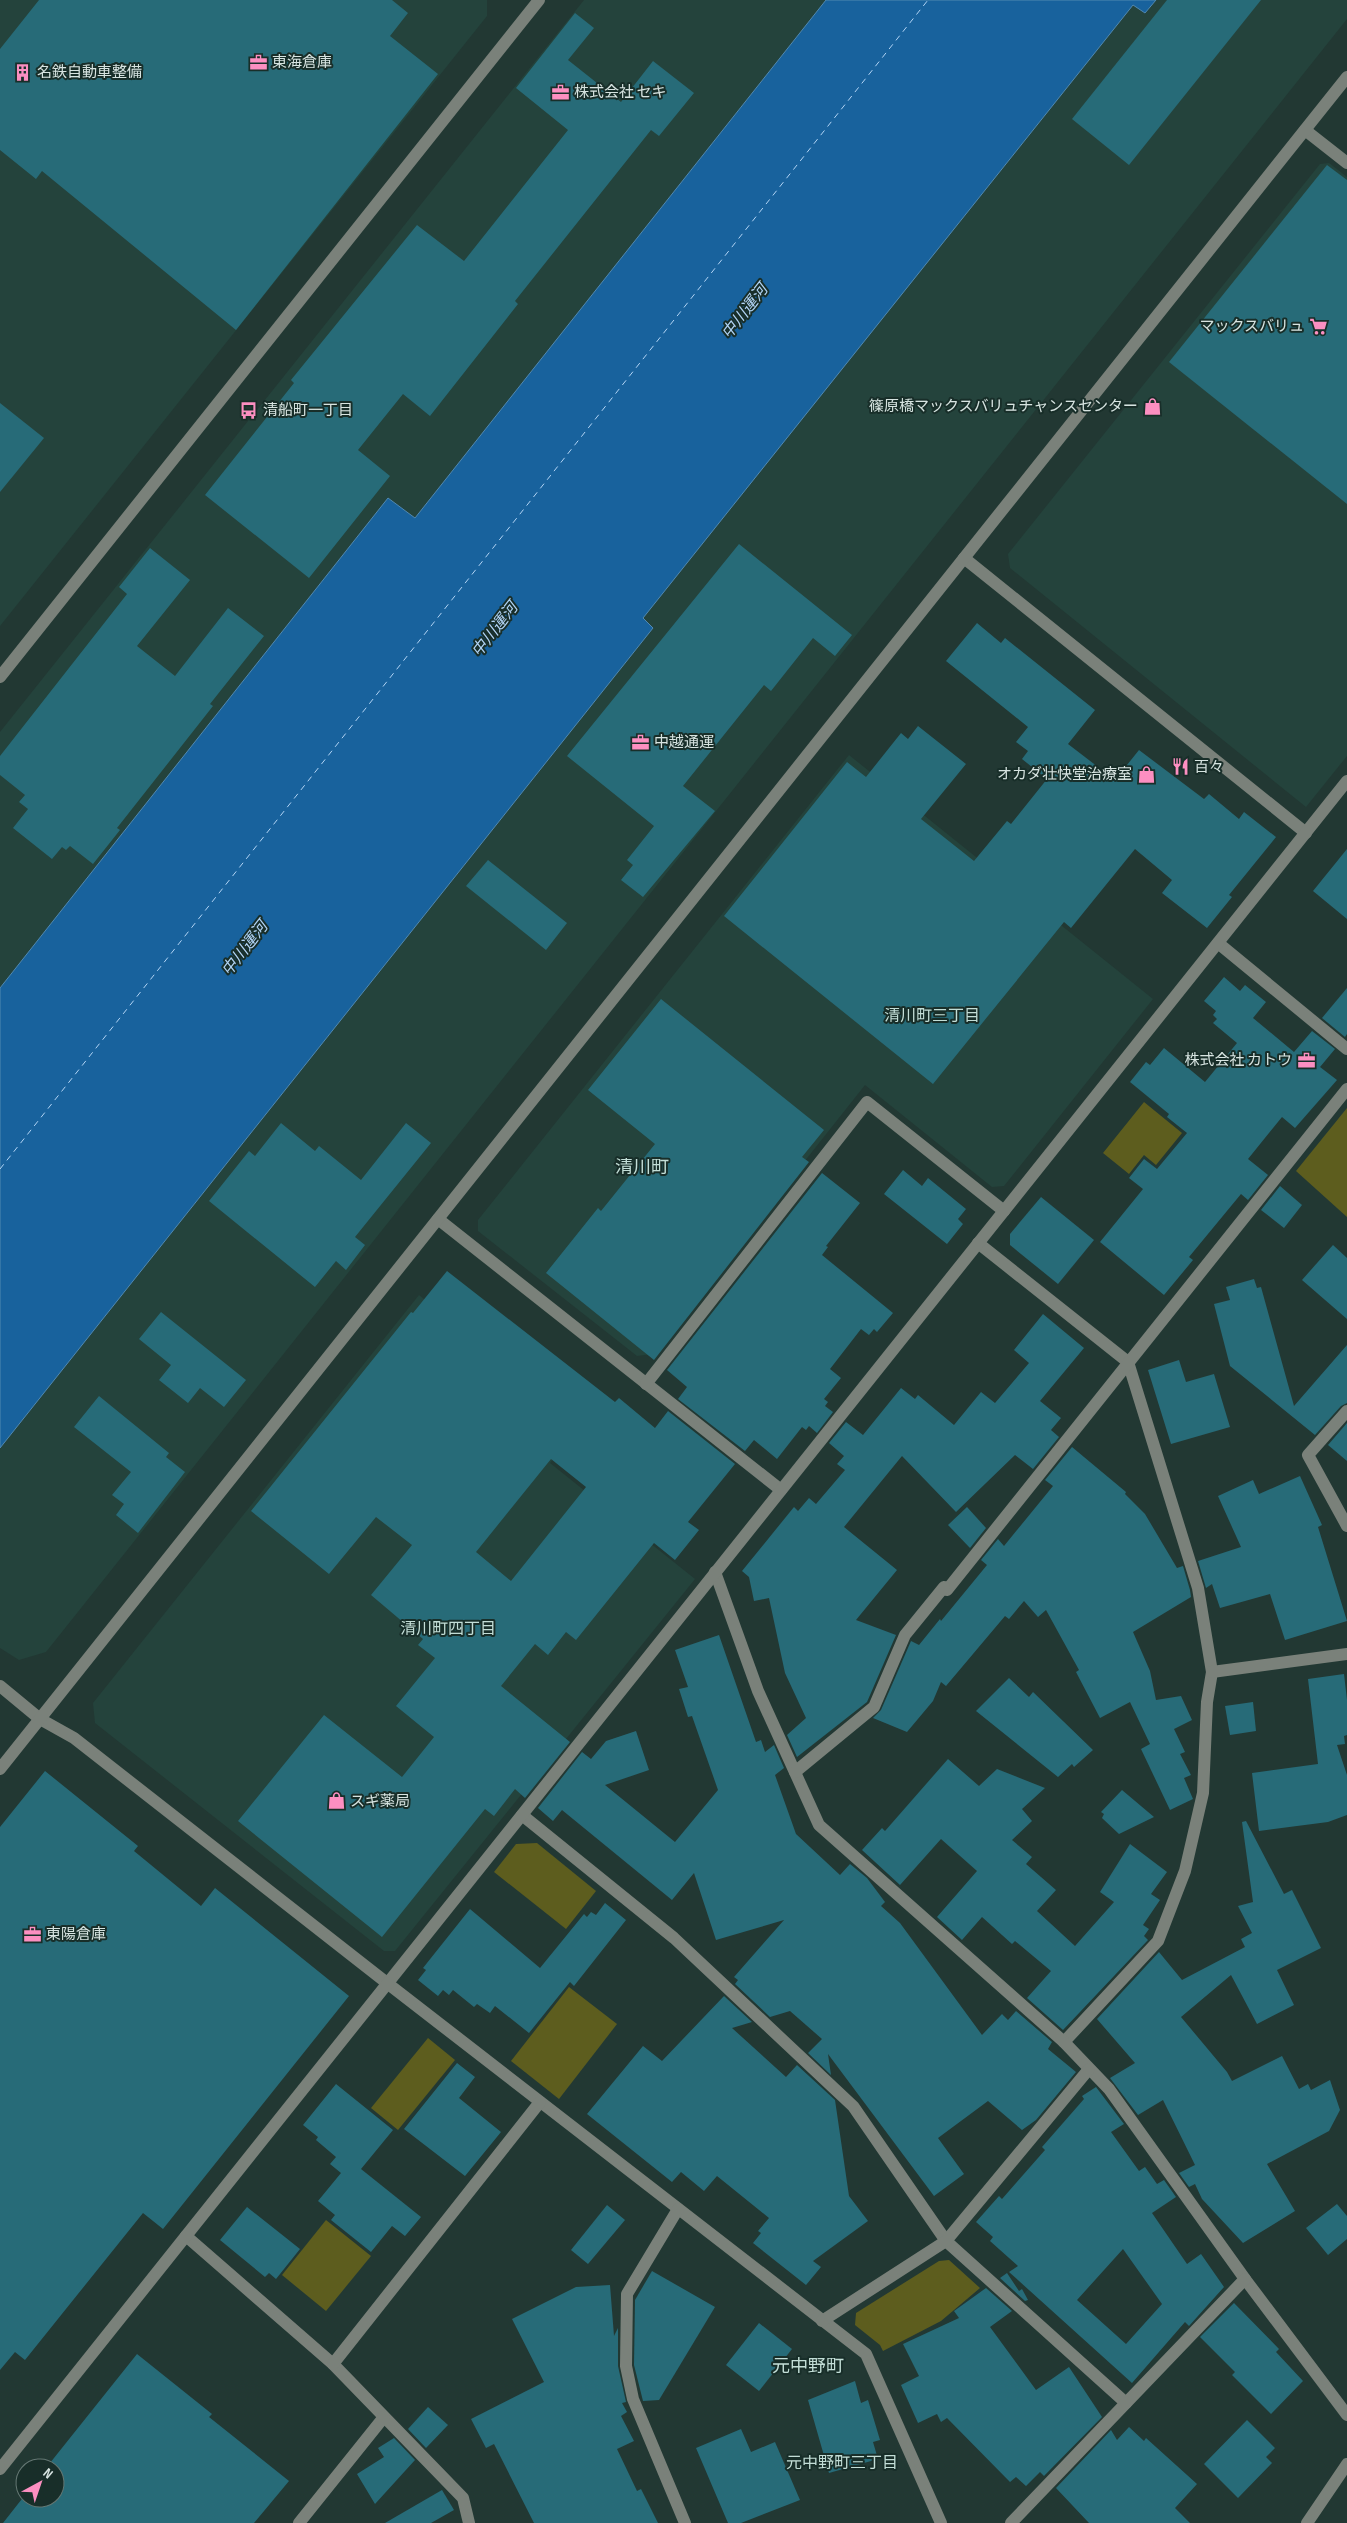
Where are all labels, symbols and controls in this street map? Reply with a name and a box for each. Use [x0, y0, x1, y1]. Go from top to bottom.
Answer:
office icon: 東海倉庫 [248, 52, 268, 72]
place label: 東海倉庫 [272, 53, 332, 72]
building icon: 名鉄自動車整備 [13, 62, 33, 82]
place label: 名鉄自動車整備 [37, 63, 142, 82]
office icon: 株式会社 セキ [550, 82, 570, 102]
place label: 株式会社 セキ [574, 83, 666, 102]
water label: 中川運河 [718, 279, 774, 343]
supermarket icon: マックスバリュ [1308, 316, 1328, 336]
place label: マックスバリュ [1199, 317, 1304, 336]
shop icon: 篠原橋マックスバリュチャンスセンター [1142, 396, 1162, 416]
place label: 篠原橋マックスバリュチャンスセンター [869, 397, 1138, 416]
bus stop icon: 清船町一丁目 [239, 400, 259, 420]
place label: 清船町一丁目 [263, 401, 353, 420]
water label: 中川運河 [468, 597, 524, 661]
office icon: 中越通運 [630, 732, 650, 752]
place label: 中越通運 [654, 733, 714, 752]
restaurant icon: 百々 [1170, 757, 1190, 777]
place label: 百々 [1194, 758, 1224, 777]
shop icon: オカダ壮快堂治療室 [1136, 764, 1156, 784]
place label: オカダ壮快堂治療室 [997, 765, 1132, 784]
water label: 中川運河 [218, 916, 274, 980]
district label: 清川町三丁目 [884, 1007, 980, 1026]
office icon: 株式会社 カトウ [1296, 1050, 1316, 1070]
place label: 株式会社 カトウ [1185, 1051, 1292, 1070]
district label: 清川町 [615, 1157, 669, 1178]
district label: 清川町四丁目 [400, 1620, 496, 1639]
shop icon: スギ薬局 [326, 1791, 346, 1811]
place label: スギ薬局 [350, 1792, 410, 1811]
office icon: 東陽倉庫 [22, 1924, 42, 1944]
place label: 東陽倉庫 [46, 1925, 106, 1944]
district label: 元中野町 [772, 2356, 844, 2377]
district label: 元中野町三丁目 [786, 2454, 898, 2473]
north arrow [15, 2458, 65, 2508]
text: N [40, 2465, 56, 2482]

